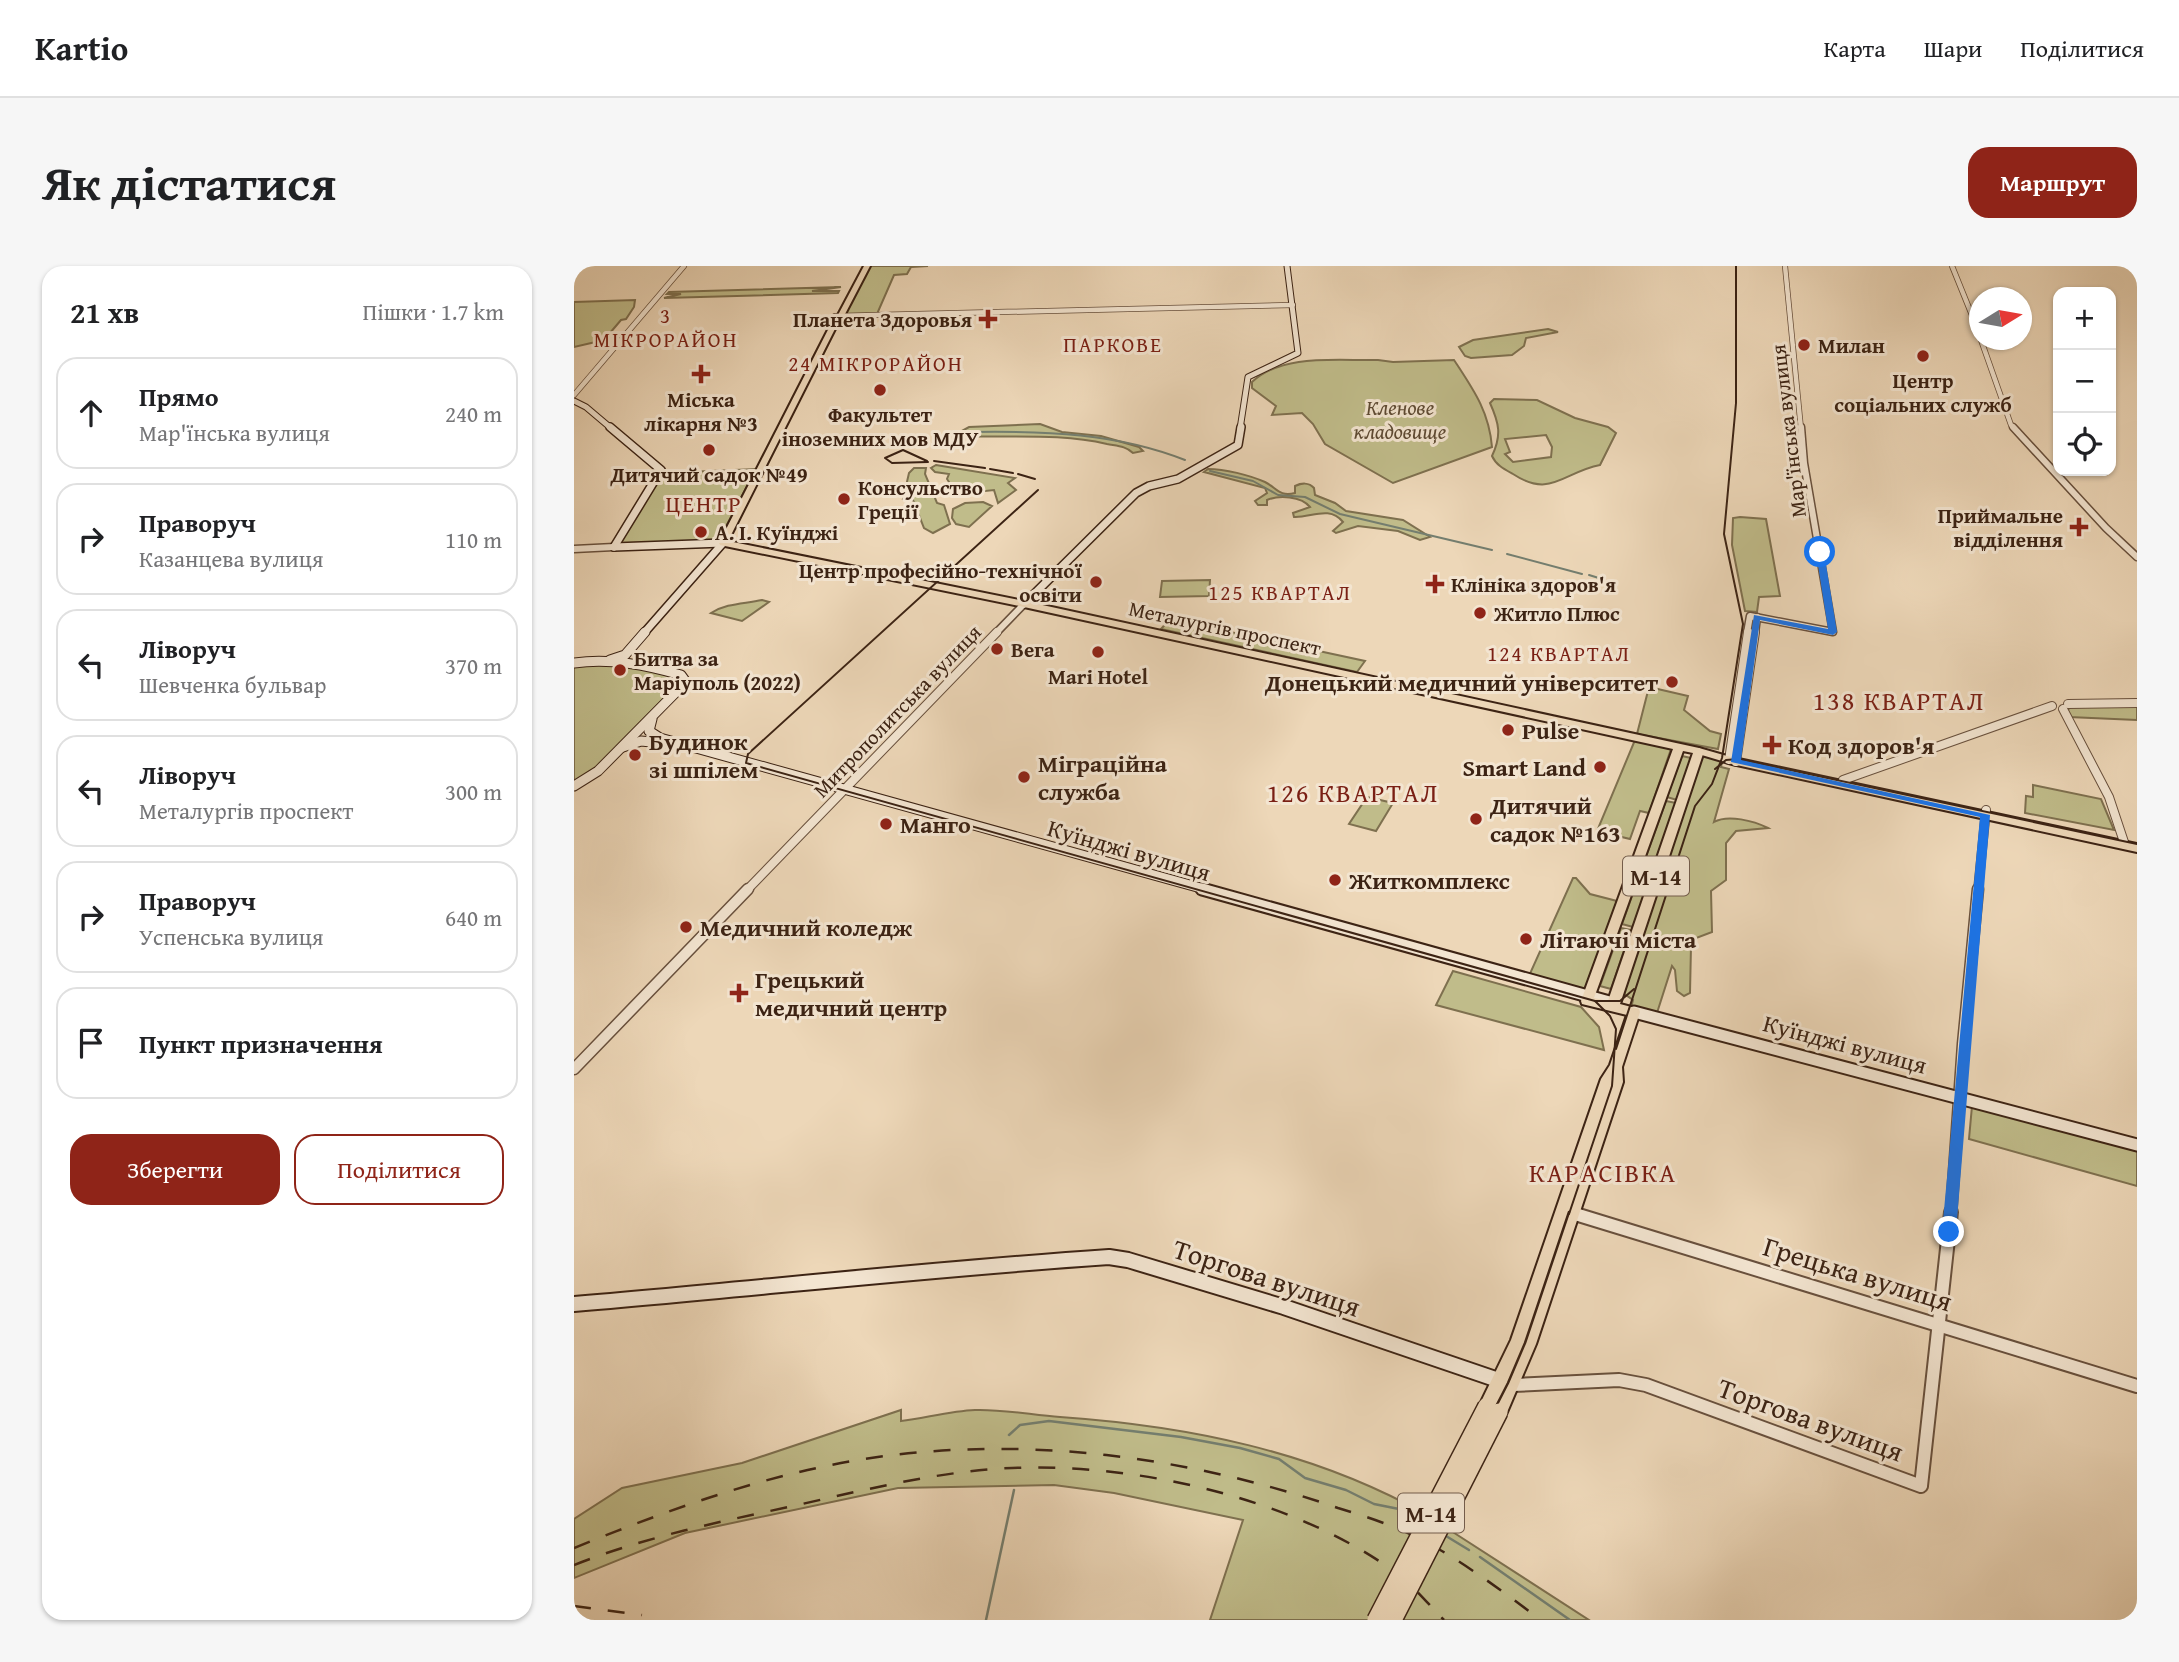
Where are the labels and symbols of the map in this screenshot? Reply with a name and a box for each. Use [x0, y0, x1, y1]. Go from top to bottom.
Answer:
north arrow [1969, 287, 2032, 350]
district label: 3 МІКРОРАЙОН [594, 300, 738, 355]
place label: Планета Здоровья [793, 304, 972, 335]
marker: Планета Здоровья [978, 309, 998, 329]
district label: ПАРКОВЕ [1063, 329, 1163, 360]
place label: Милан [1818, 330, 1885, 361]
marker: Милан [1796, 337, 1812, 353]
street label: Мар'їнська вулиця [1762, 342, 1814, 519]
district label: 24 МІКРОРАЙОН [788, 348, 964, 379]
marker: Центр соціальних служб [1915, 348, 1931, 364]
marker: Міська лікарня №3 [691, 364, 711, 384]
place label: Центр соціальних служб [1834, 365, 2012, 420]
marker: Факультет іноземних мов МДУ [872, 382, 888, 398]
place label: Міська лікарня №3 [644, 384, 758, 439]
park label: Кленове кладовище [1354, 392, 1446, 447]
place label: Факультет іноземних мов МДУ [782, 399, 979, 454]
marker: Дитячий садок №49 [701, 442, 717, 458]
place label: Дитячий садок №49 [609, 459, 808, 490]
place label: Консульство Греції [858, 472, 983, 527]
district label: ЦЕНТР [666, 487, 743, 520]
marker: Консульство Греції [836, 491, 852, 507]
place label: Приймальне відділення [1938, 500, 2063, 555]
place label: А. І. Куїнджі [715, 517, 839, 548]
marker: Приймальне відділення [2069, 517, 2089, 537]
marker: А. І. Куїнджі [693, 524, 709, 540]
route start [1804, 536, 1835, 567]
place label: Центр професійно-технічної освіти [799, 555, 1082, 610]
place label: Клініка здоров'я [1451, 569, 1616, 600]
marker: Центр професійно-технічної освіти [1088, 574, 1104, 590]
marker: Клініка здоров'я [1425, 574, 1445, 594]
district label: 125 КВАРТАЛ [1208, 577, 1352, 608]
street label: Металургів проспект [1126, 592, 1324, 664]
place label: Житло Плюс [1493, 598, 1620, 629]
marker: Житло Плюс [1472, 605, 1488, 621]
street label: Митрополитська вулиця [806, 617, 988, 805]
place label: Вега [1011, 634, 1055, 665]
district label: 124 КВАРТАЛ [1487, 638, 1631, 669]
marker: Вега [989, 641, 1005, 657]
place label: Битва за Маріуполь (2022) [634, 643, 801, 698]
marker: Mari Hotel [1090, 644, 1106, 660]
place label: Mari Hotel [1048, 661, 1149, 692]
marker: Битва за Маріуполь (2022) [612, 662, 628, 678]
place label: Донецький медичний університет [1264, 665, 1658, 700]
marker: Донецький медичний університет [1664, 674, 1680, 690]
district label: 138 КВАРТАЛ [1813, 681, 1985, 720]
place label: Pulse [1522, 713, 1579, 748]
marker: Pulse [1500, 722, 1516, 738]
place label: Будинок зі шпілем [649, 724, 758, 787]
place label: Код здоров'я [1788, 728, 1934, 763]
marker: Код здоров'я [1762, 735, 1782, 755]
place label: Міграційна служба [1038, 746, 1168, 809]
marker: Будинок зі шпілем [627, 747, 643, 763]
place label: Smart Land [1462, 750, 1586, 785]
marker: Smart Land [1592, 759, 1608, 775]
marker: Міграційна служба [1016, 769, 1032, 785]
district label: 126 КВАРТАЛ [1267, 773, 1439, 812]
place label: Дитячий садок №163 [1489, 788, 1621, 851]
place label: Манго [900, 807, 971, 842]
street label: Куїнджі вулиця [1043, 810, 1215, 890]
marker: Дитячий садок №163 [1468, 811, 1484, 827]
marker: Манго [878, 816, 894, 832]
road number: М-14 [1623, 856, 1689, 896]
place label: Житкомплекс [1348, 863, 1510, 898]
marker: Житкомплекс [1327, 872, 1343, 888]
place label: Медичний коледж [700, 910, 913, 945]
marker: Медичний коледж [678, 919, 694, 935]
place label: Літаючі міста [1540, 922, 1697, 957]
marker: Літаючі міста [1518, 931, 1534, 947]
place label: Грецький медичний центр [755, 962, 947, 1025]
marker: Грецький медичний центр [729, 983, 749, 1003]
street label: Куїнджі вулиця [1759, 1005, 1931, 1083]
district label: КАРАСІВКА [1529, 1153, 1677, 1192]
route end [1933, 1216, 1964, 1247]
street label: Грецька вулиця [1759, 1225, 1957, 1321]
street label: Торгова вулиця [1168, 1227, 1366, 1327]
street label: Торгова вулиця [1713, 1366, 1909, 1472]
road number: М-14 [1398, 1494, 1464, 1532]

